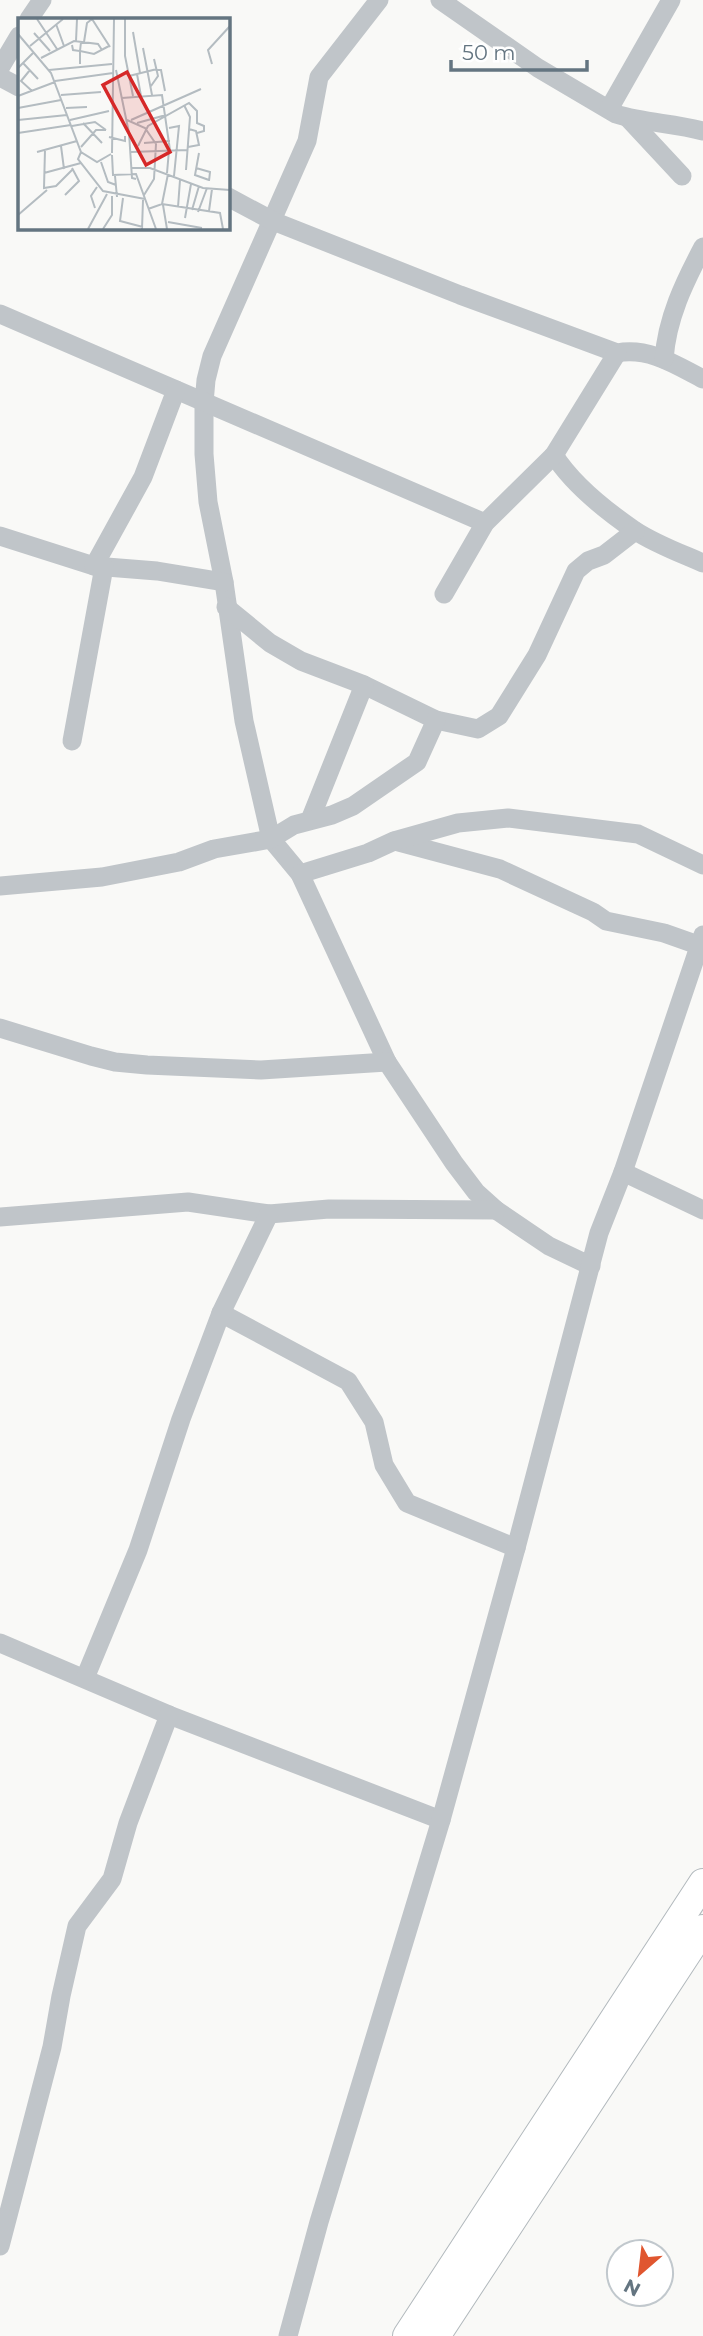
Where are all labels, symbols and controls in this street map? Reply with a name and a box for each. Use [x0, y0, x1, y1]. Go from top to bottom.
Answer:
inset map [18, 18, 229, 229]
scale bar [451, 28, 588, 72]
text: 50 m [462, 40, 516, 65]
north arrow [605, 2238, 675, 2308]
text: N [620, 2274, 644, 2301]

